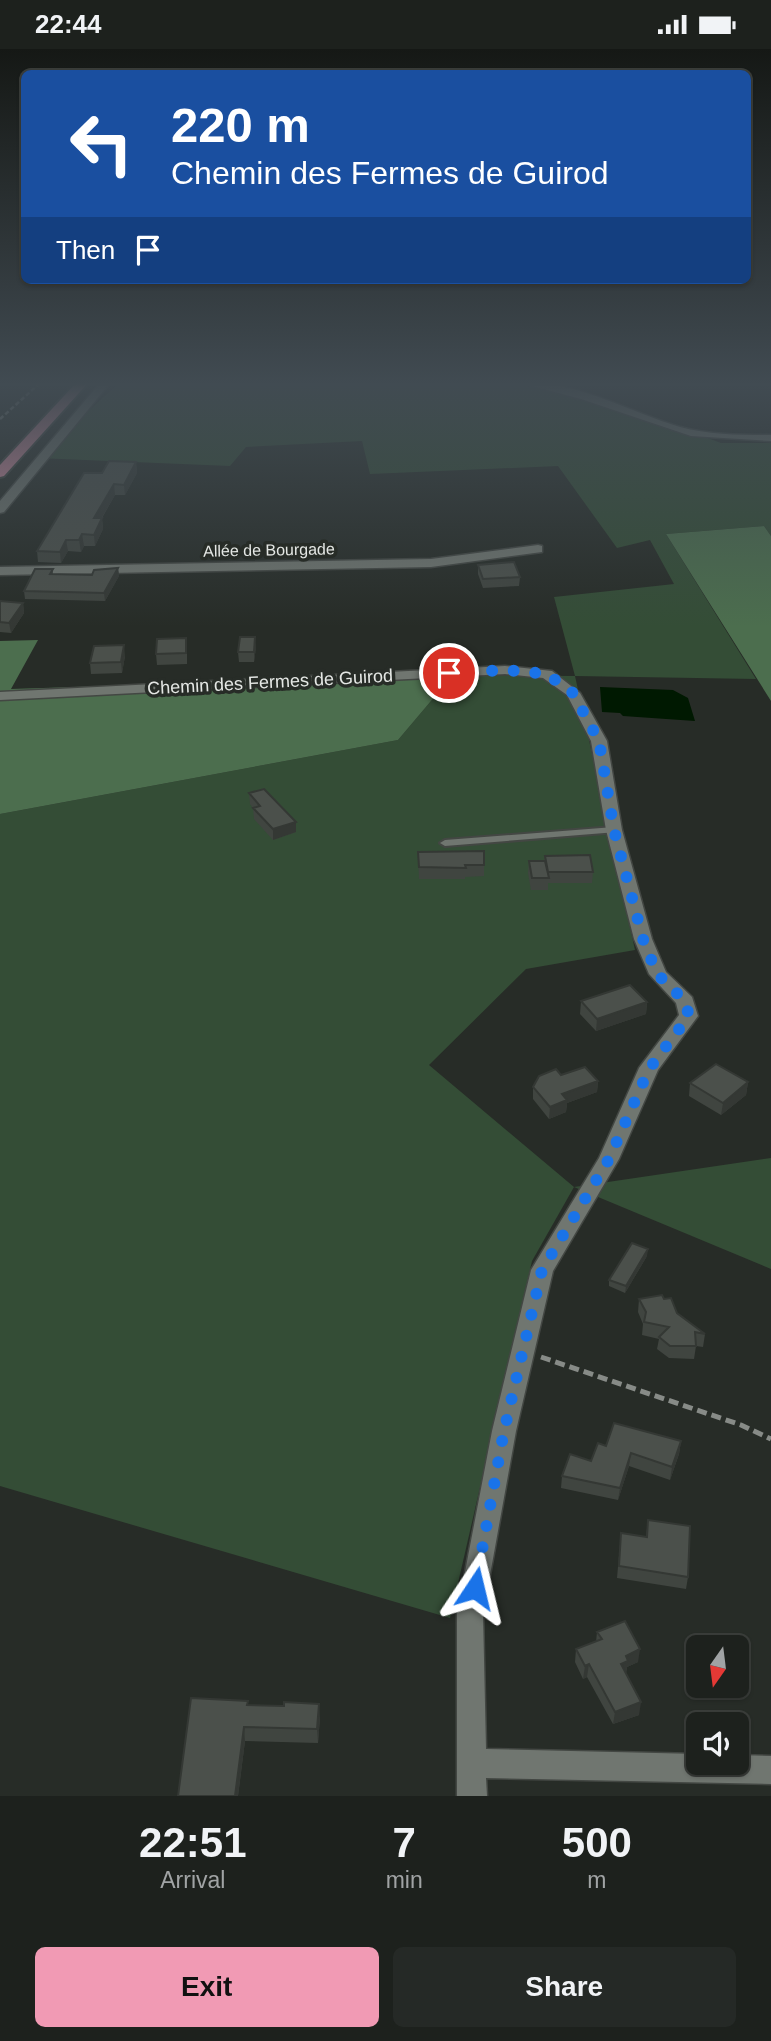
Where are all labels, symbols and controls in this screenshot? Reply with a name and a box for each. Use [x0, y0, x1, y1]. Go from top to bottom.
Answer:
text: 22:44 [35, 9, 102, 39]
icon: left [56, 98, 147, 189]
text: 220 m [171, 98, 310, 152]
text: Chemin des Fermes de Guirod [171, 155, 609, 191]
icon: arrive [129, 231, 167, 269]
text: Then [56, 235, 115, 265]
street label: Allée de Bourgade [203, 540, 335, 560]
pin [419, 643, 479, 703]
icon: arrive [430, 654, 468, 692]
street label: Chemin des Fermes de Guirod [147, 666, 393, 698]
position arrow [438, 1551, 512, 1625]
north arrow [686, 1635, 749, 1697]
map controls [686, 1635, 749, 1775]
button: sound [686, 1712, 749, 1775]
text: 22:51 [139, 1819, 247, 1866]
text: 7 [392, 1819, 416, 1866]
text: 500 [562, 1819, 632, 1866]
text: Arrival [160, 1867, 225, 1893]
text: min [386, 1867, 423, 1893]
text: m [587, 1867, 606, 1893]
button: Exit [35, 1947, 379, 2027]
button: Share [393, 1947, 736, 2027]

